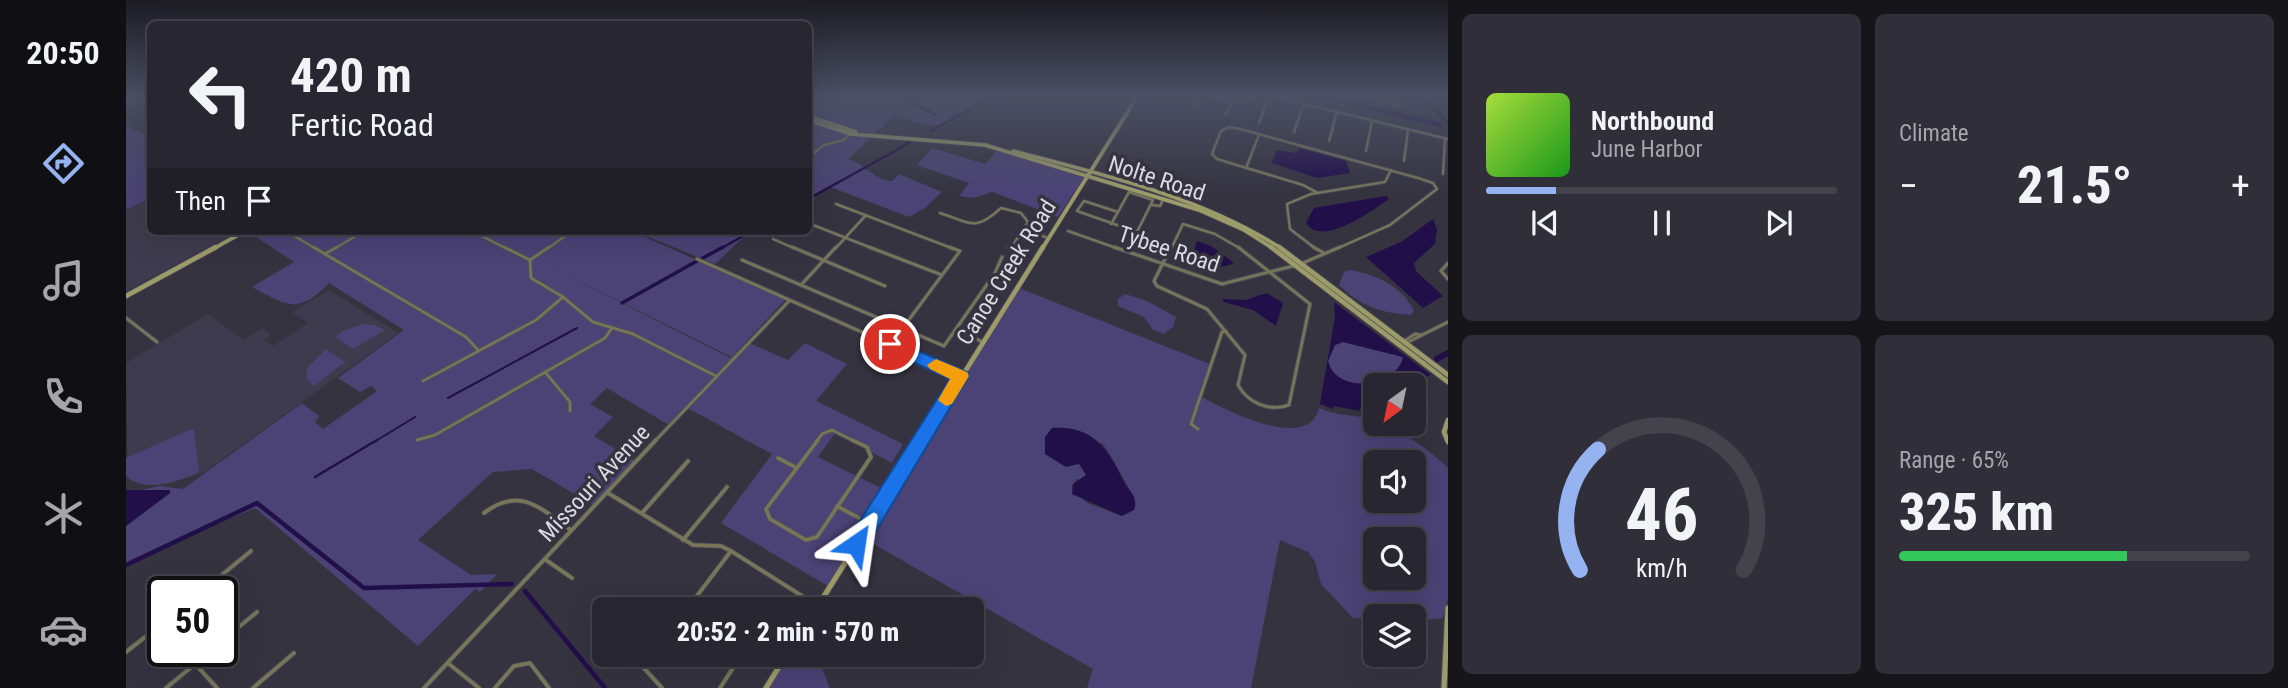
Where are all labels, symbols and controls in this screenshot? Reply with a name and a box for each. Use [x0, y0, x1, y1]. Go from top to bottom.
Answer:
text: 20:50 [26, 34, 100, 72]
text: 420 m [290, 47, 412, 104]
icon: left [175, 49, 266, 140]
text: Fertic Road [290, 106, 434, 144]
text: Northbound [1591, 106, 1714, 136]
text: Climate [1899, 120, 1969, 147]
text: June Harbor [1591, 136, 1703, 163]
icon: directions [39, 139, 88, 188]
street label: Nolte Road [1105, 150, 1209, 207]
text: 21.5° [2017, 155, 2132, 216]
text: − [1899, 164, 1918, 208]
text: + [2231, 164, 2250, 208]
icon: arrive [240, 182, 278, 220]
text: Then [175, 186, 226, 216]
street label: Canoe Creek Road [951, 195, 1062, 350]
icon: previous [1526, 204, 1564, 242]
icon: pause [1643, 204, 1681, 242]
icon: next [1760, 204, 1798, 242]
street label: Tybee Road [1115, 220, 1223, 279]
icon: music [39, 256, 88, 305]
pin [860, 314, 920, 374]
icon: arrive [871, 325, 909, 363]
icon: phone [39, 372, 88, 421]
north arrow [1363, 373, 1426, 436]
map controls [1363, 373, 1426, 667]
street label: Missouri Avenue [533, 419, 655, 547]
text: Range · 65% [1899, 447, 2009, 474]
button: sound [1363, 450, 1426, 513]
text: 46 [1625, 473, 1698, 559]
text: 325 km [1899, 482, 2054, 543]
icon: climate [39, 489, 88, 538]
position arrow [819, 507, 893, 581]
button: search [1363, 527, 1426, 590]
text: km/h [1636, 554, 1687, 583]
speed limit sign: 50 [147, 576, 238, 667]
button: layers [1363, 604, 1426, 667]
icon: car [39, 605, 88, 654]
text: 20:52 · 2 min · 570 m [677, 617, 899, 647]

